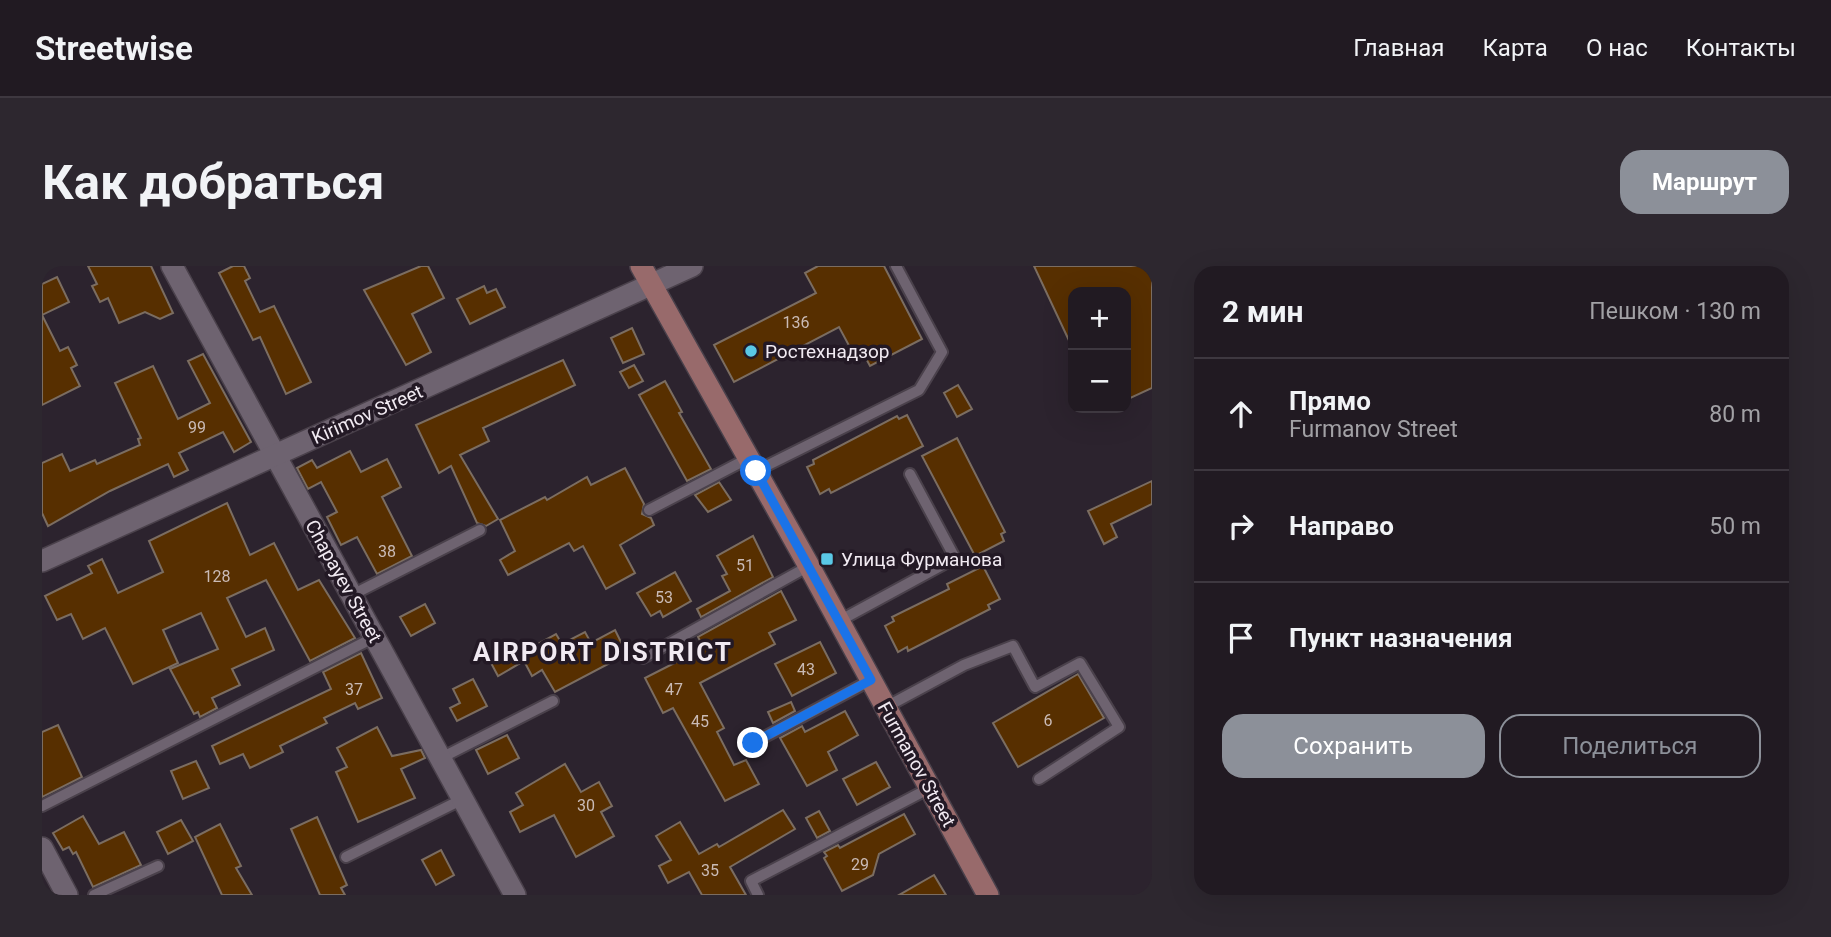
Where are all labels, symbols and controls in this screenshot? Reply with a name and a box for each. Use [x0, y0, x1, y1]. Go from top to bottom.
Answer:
text: Streetwise [35, 29, 193, 68]
text: Главная [1353, 34, 1444, 62]
text: Карта [1482, 34, 1548, 62]
text: О нас [1586, 34, 1648, 62]
text: Контакты [1686, 34, 1796, 62]
button: Маршрут [1620, 150, 1789, 214]
text: Как добраться [42, 154, 384, 211]
map controls [1068, 287, 1131, 413]
button: + [1068, 287, 1131, 350]
text: 2 мин [1222, 294, 1303, 329]
text: Пешком · 130 m [1589, 298, 1761, 325]
house number: 136 [783, 313, 809, 332]
place label: Ростехнадзор [765, 340, 889, 363]
marker: Ростехнадзор [743, 343, 759, 359]
button: − [1068, 350, 1131, 413]
street label: Kirimov Street [308, 380, 426, 449]
text: Прямо [1289, 386, 1371, 416]
icon: ahead [1222, 395, 1260, 433]
text: 80 m [1709, 401, 1761, 428]
text: Furmanov Street [1289, 416, 1458, 443]
house number: 99 [188, 418, 206, 437]
route start [740, 455, 771, 486]
icon: right [1222, 507, 1260, 545]
text: Направо [1289, 511, 1394, 541]
text: 50 m [1709, 513, 1761, 540]
street label: Chapayev Street [300, 516, 387, 647]
house number: 38 [378, 542, 396, 561]
place label: Улица Фурманова [841, 548, 1002, 571]
marker: Улица Фурманова [819, 551, 835, 567]
house number: 51 [736, 556, 754, 575]
house number: 128 [204, 567, 230, 586]
house number: 53 [655, 588, 673, 607]
icon: arrive [1222, 619, 1260, 657]
text: Пункт назначения [1289, 623, 1513, 653]
district label: AIRPORT DISTRICT [473, 637, 733, 667]
house number: 43 [797, 660, 815, 679]
house number: 37 [345, 680, 363, 699]
house number: 47 [665, 680, 683, 699]
street label: Furmanov Street [873, 698, 960, 831]
house number: 6 [1044, 711, 1053, 730]
house number: 45 [691, 712, 709, 731]
button: Сохранить [1222, 714, 1485, 778]
button: Поделиться [1499, 714, 1761, 778]
route end [737, 727, 768, 758]
house number: 30 [577, 796, 595, 815]
house number: 29 [851, 855, 869, 874]
house number: 35 [701, 861, 719, 880]

